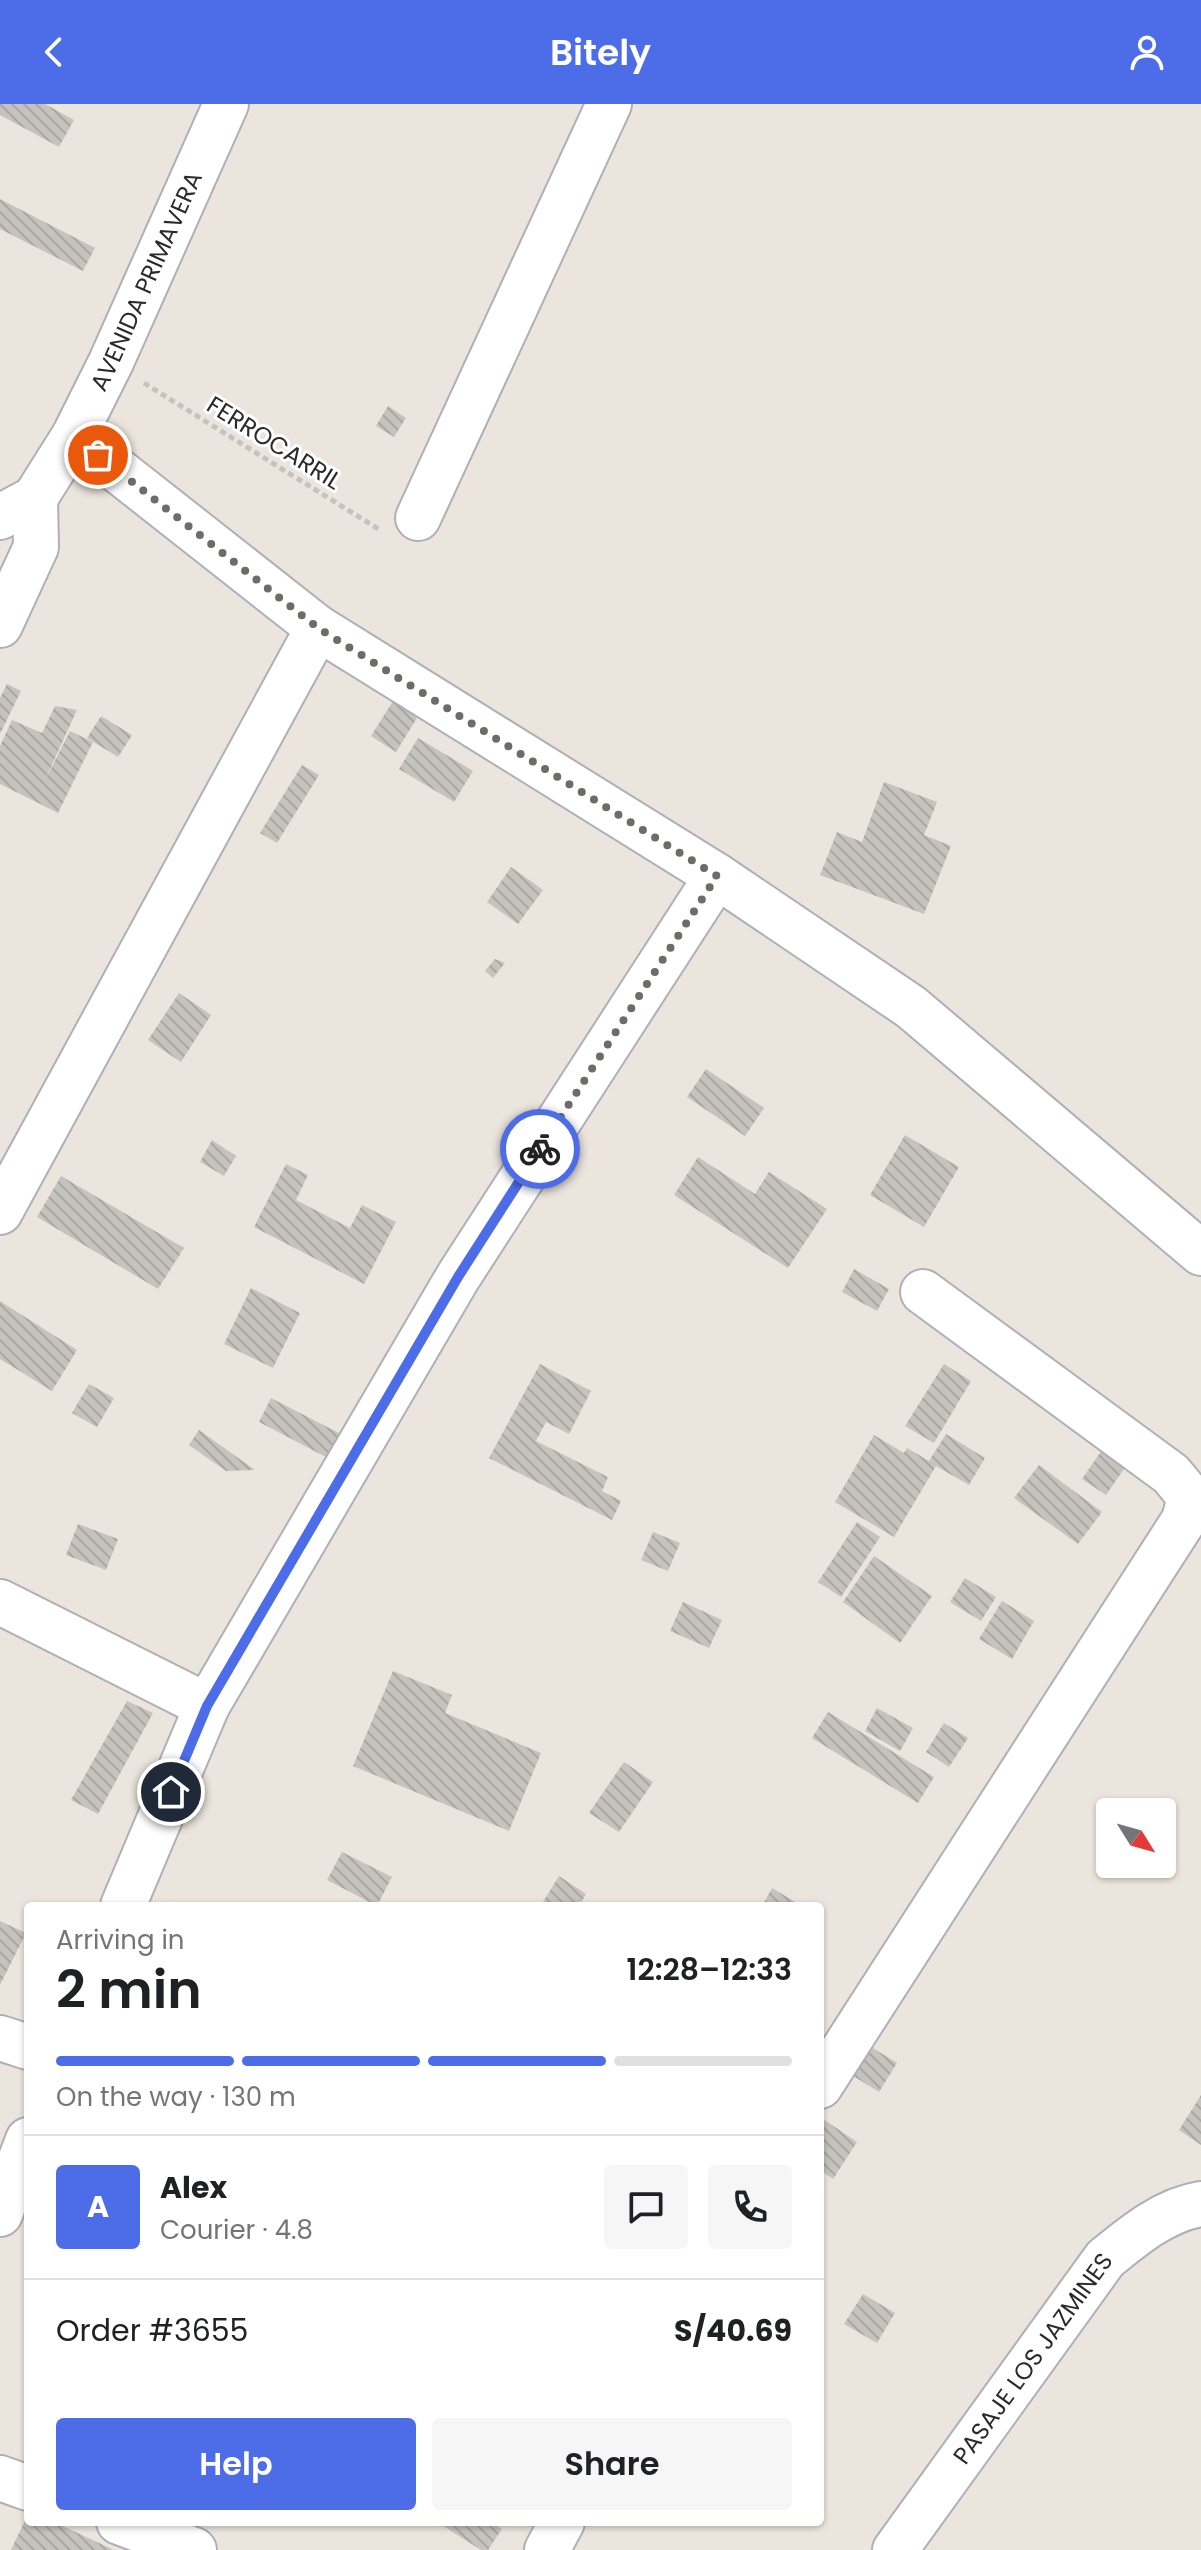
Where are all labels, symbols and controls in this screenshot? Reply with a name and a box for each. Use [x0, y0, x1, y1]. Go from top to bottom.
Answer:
text: Bitely [550, 27, 651, 78]
icon: back [32, 30, 76, 74]
icon: person [1125, 30, 1169, 74]
street label: AVENIDA PRIMAVERA [82, 166, 210, 397]
street label: FERROCARRIL [201, 388, 348, 497]
pin [64, 421, 132, 489]
icon: bag [76, 433, 120, 477]
courier [500, 1109, 580, 1189]
icon: bike [518, 1127, 562, 1171]
pin [137, 1758, 205, 1826]
icon: home [149, 1770, 193, 1814]
north arrow [1096, 1798, 1176, 1878]
map controls [1096, 1798, 1176, 1878]
text: Arriving in [56, 1922, 185, 1958]
text: 12:28–12:33 [627, 1948, 792, 1991]
text: 2 min [56, 1953, 202, 2026]
text: On the way · 130 m [56, 2079, 296, 2115]
button: chat [604, 2165, 688, 2249]
button: phone [708, 2165, 792, 2249]
text: Alex [160, 2166, 227, 2209]
text: A [87, 2185, 109, 2228]
text: Courier · 4.8 [160, 2212, 313, 2248]
street label: PASAJE LOS JAZMINES [945, 2246, 1120, 2471]
text: Order #3655 [56, 2309, 248, 2352]
text: S/40.69 [674, 2309, 792, 2352]
button: Help [56, 2418, 416, 2510]
button: Share [432, 2418, 792, 2510]

